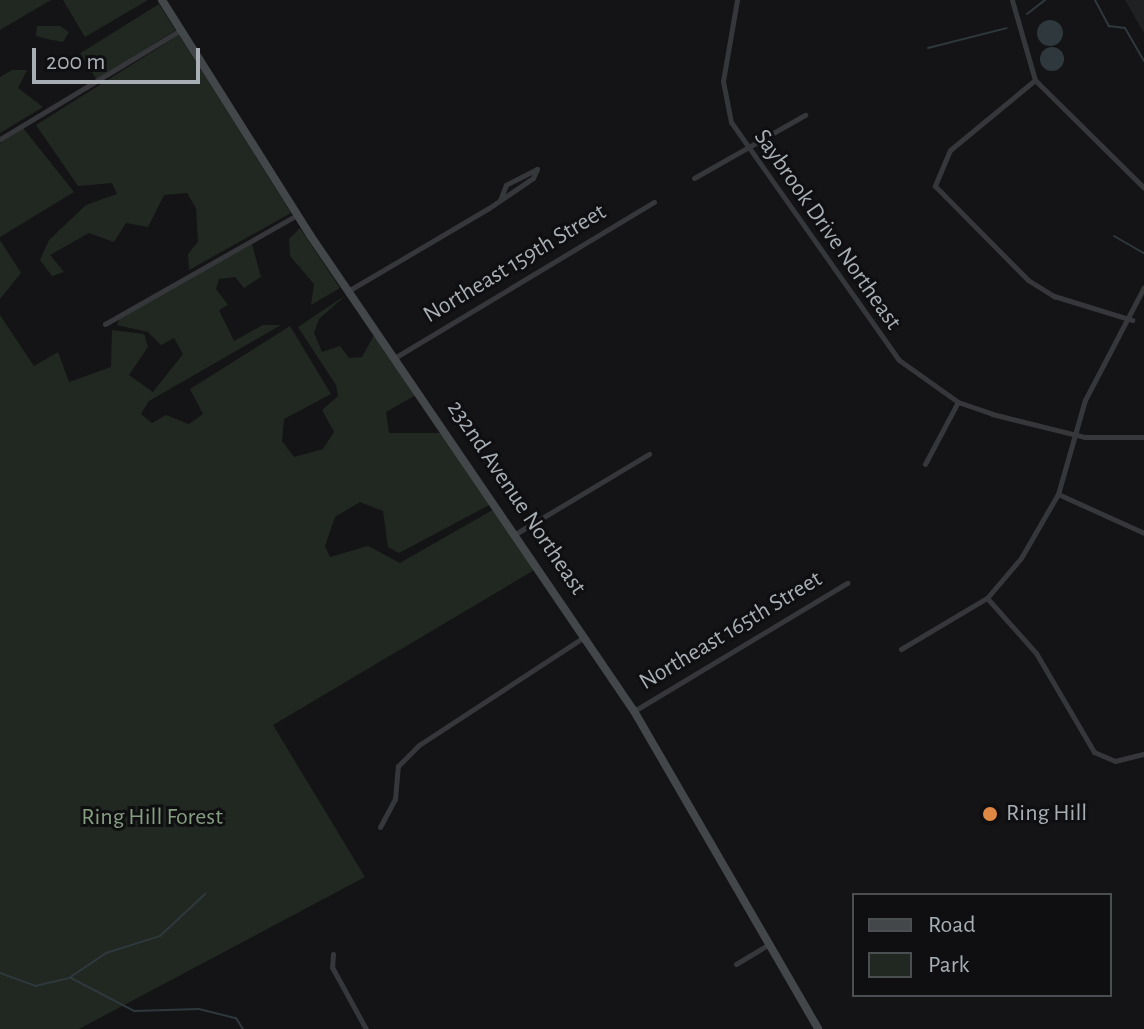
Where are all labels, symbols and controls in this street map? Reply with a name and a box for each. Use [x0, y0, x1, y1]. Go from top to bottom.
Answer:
scale bar [36, 32, 204, 82]
text: 200 m [46, 50, 105, 74]
street label: Saybrook Drive Northeast [747, 124, 907, 336]
street label: Northeast 159th Street [418, 198, 612, 330]
street label: 232nd Avenue Northeast [440, 395, 592, 601]
street label: Northeast 165th Street [634, 565, 828, 697]
place label: Ring Hill [1006, 800, 1087, 828]
park label: Ring Hill Forest [81, 804, 223, 832]
marker: Ring Hill [981, 805, 999, 823]
legend [852, 893, 1112, 997]
text: Road [928, 913, 976, 937]
text: Park [928, 953, 969, 977]

